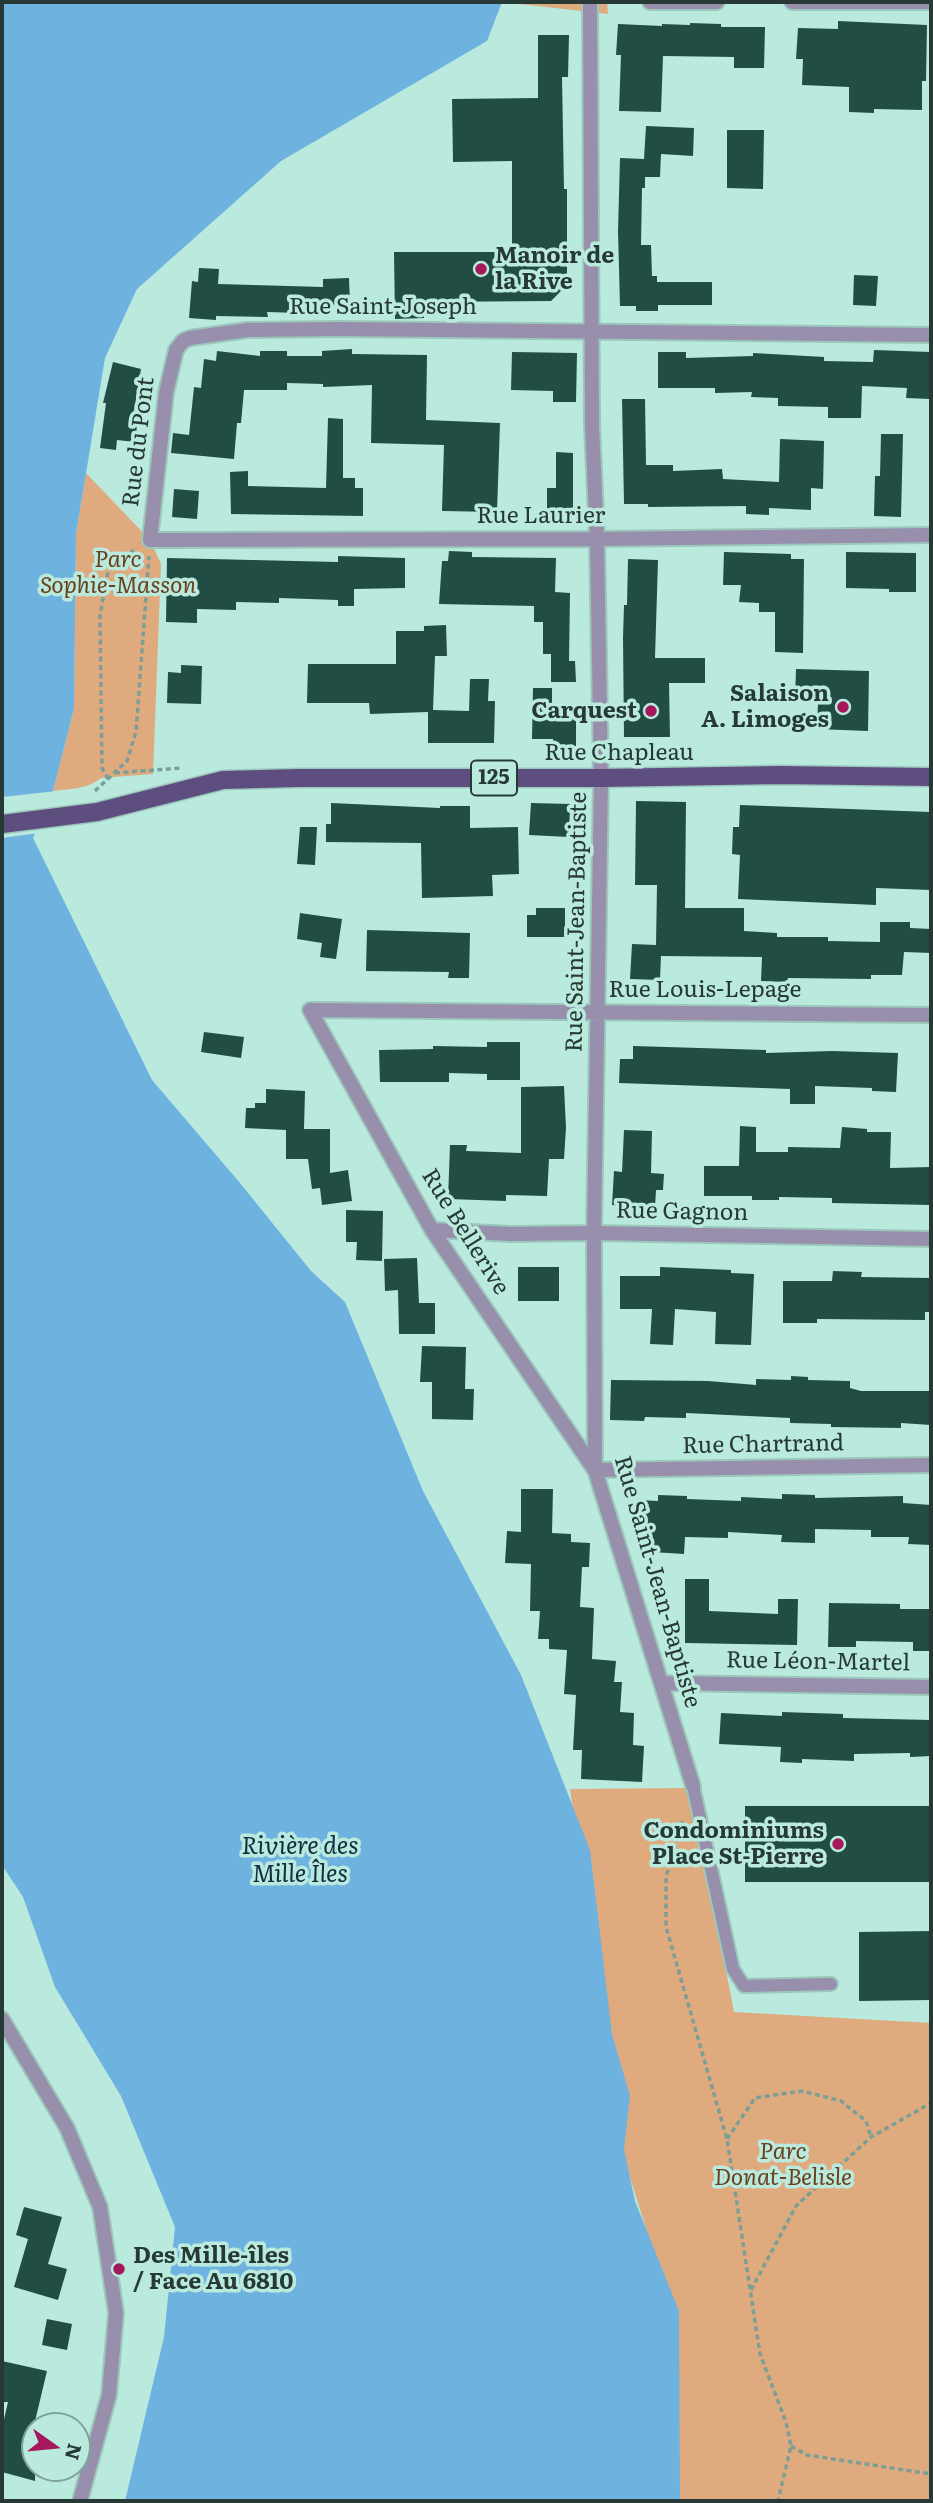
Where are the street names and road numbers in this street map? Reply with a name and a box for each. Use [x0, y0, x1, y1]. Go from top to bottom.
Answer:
street label: Rue Saint-Joseph [289, 293, 477, 321]
street label: Rue du Pont [117, 376, 161, 508]
street label: Rue Laurier [477, 502, 605, 530]
street label: Rue Chapleau [544, 739, 694, 767]
road number: 125 [471, 760, 517, 796]
street label: Rue Saint-Jean-Baptiste [561, 791, 593, 1053]
street label: Rue Louis-Lepage [609, 976, 801, 1004]
street label: Rue Bellerive [415, 1164, 515, 1300]
street label: Rue Gagnon [615, 1197, 749, 1227]
street label: Rue Chartrand [682, 1430, 844, 1460]
street label: Rue Saint-Jean-Baptiste [608, 1453, 706, 1711]
street label: Rue Léon-Martel [726, 1647, 910, 1677]

